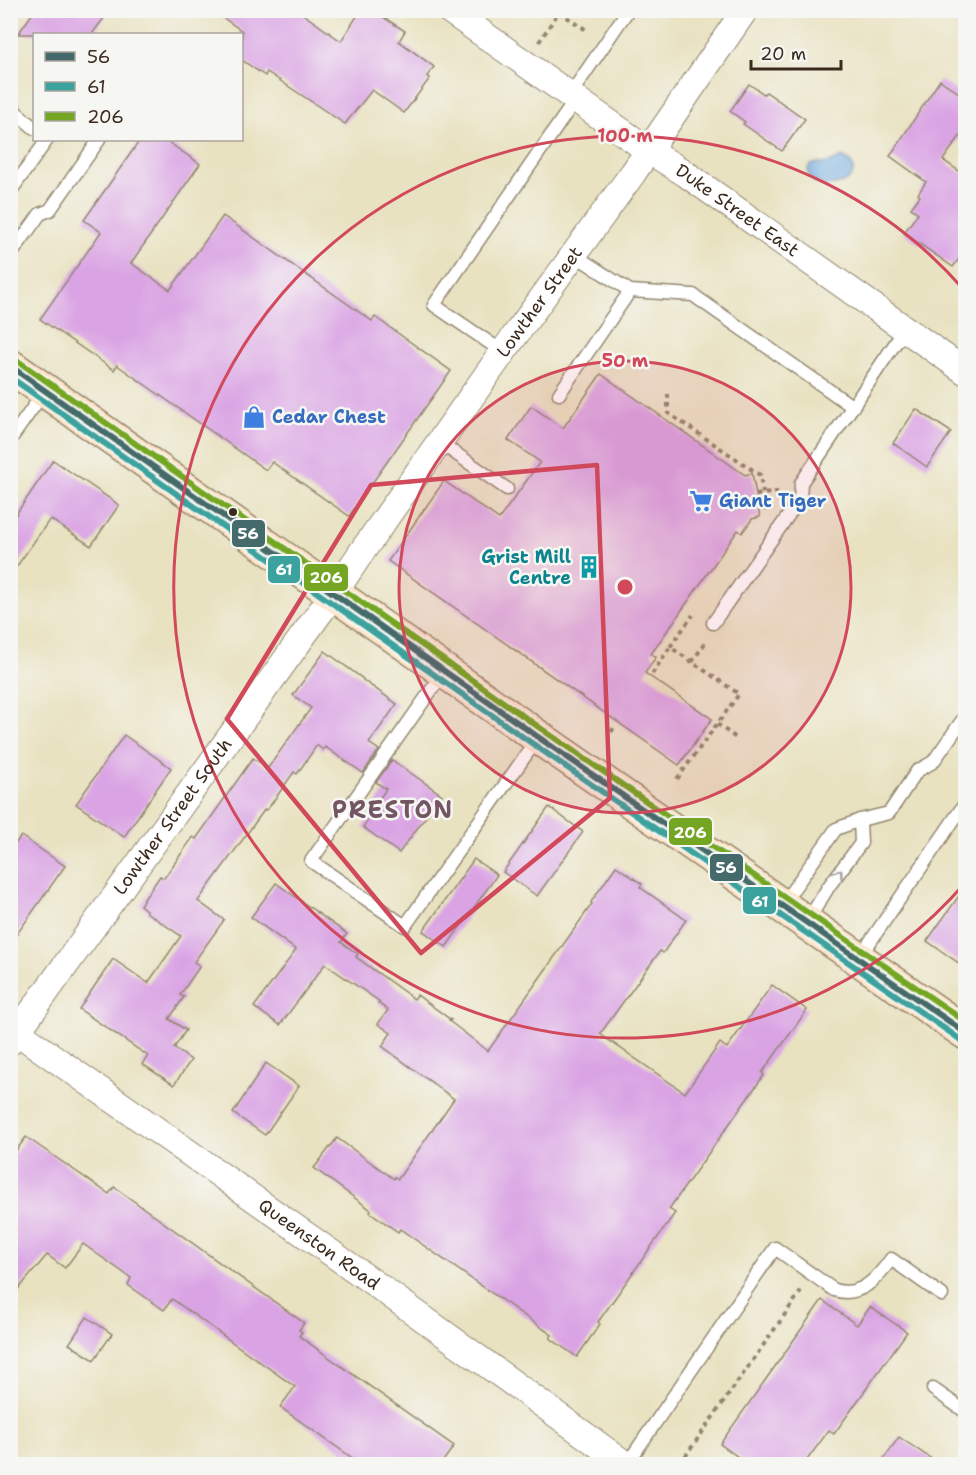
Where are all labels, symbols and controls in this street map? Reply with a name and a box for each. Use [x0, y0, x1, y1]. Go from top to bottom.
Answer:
legend [33, 33, 243, 141]
scale bar [751, 33, 841, 71]
text: 20 m [760, 42, 806, 66]
text: 56 [87, 45, 110, 69]
text: 61 [87, 75, 106, 99]
text: 206 [87, 105, 124, 129]
text: 100 m [597, 124, 653, 148]
street label: Duke Street East [671, 158, 804, 262]
street label: Lowther Street [491, 241, 588, 362]
text: 50 m [602, 349, 649, 373]
shop icon: Cedar Chest [241, 404, 267, 430]
place label: Cedar Chest [272, 405, 386, 429]
supermarket icon: Giant Tiger [688, 488, 714, 514]
place label: Giant Tiger [719, 489, 827, 513]
unlabelled marker [227, 506, 239, 518]
line badge: 56 [231, 519, 266, 548]
text: 56 [237, 523, 259, 544]
place label: Grist Mill Centre [481, 545, 571, 590]
building icon: Grist Mill Centre [576, 554, 602, 580]
line badge: 61 [267, 555, 301, 584]
text: 61 [275, 559, 293, 580]
line badge: 206 [303, 563, 349, 592]
text: 206 [309, 567, 343, 588]
centre of rings [615, 577, 635, 597]
street label: Lowther Street South [108, 733, 237, 900]
district label: PRESTON [332, 794, 454, 826]
line badge: 206 [668, 817, 713, 846]
text: 206 [673, 822, 707, 843]
line badge: 56 [709, 853, 744, 882]
text: 56 [715, 857, 737, 878]
one-way arrow [832, 868, 843, 879]
line badge: 61 [742, 886, 777, 915]
text: 61 [751, 891, 769, 912]
street label: Queenston Road [254, 1193, 385, 1296]

